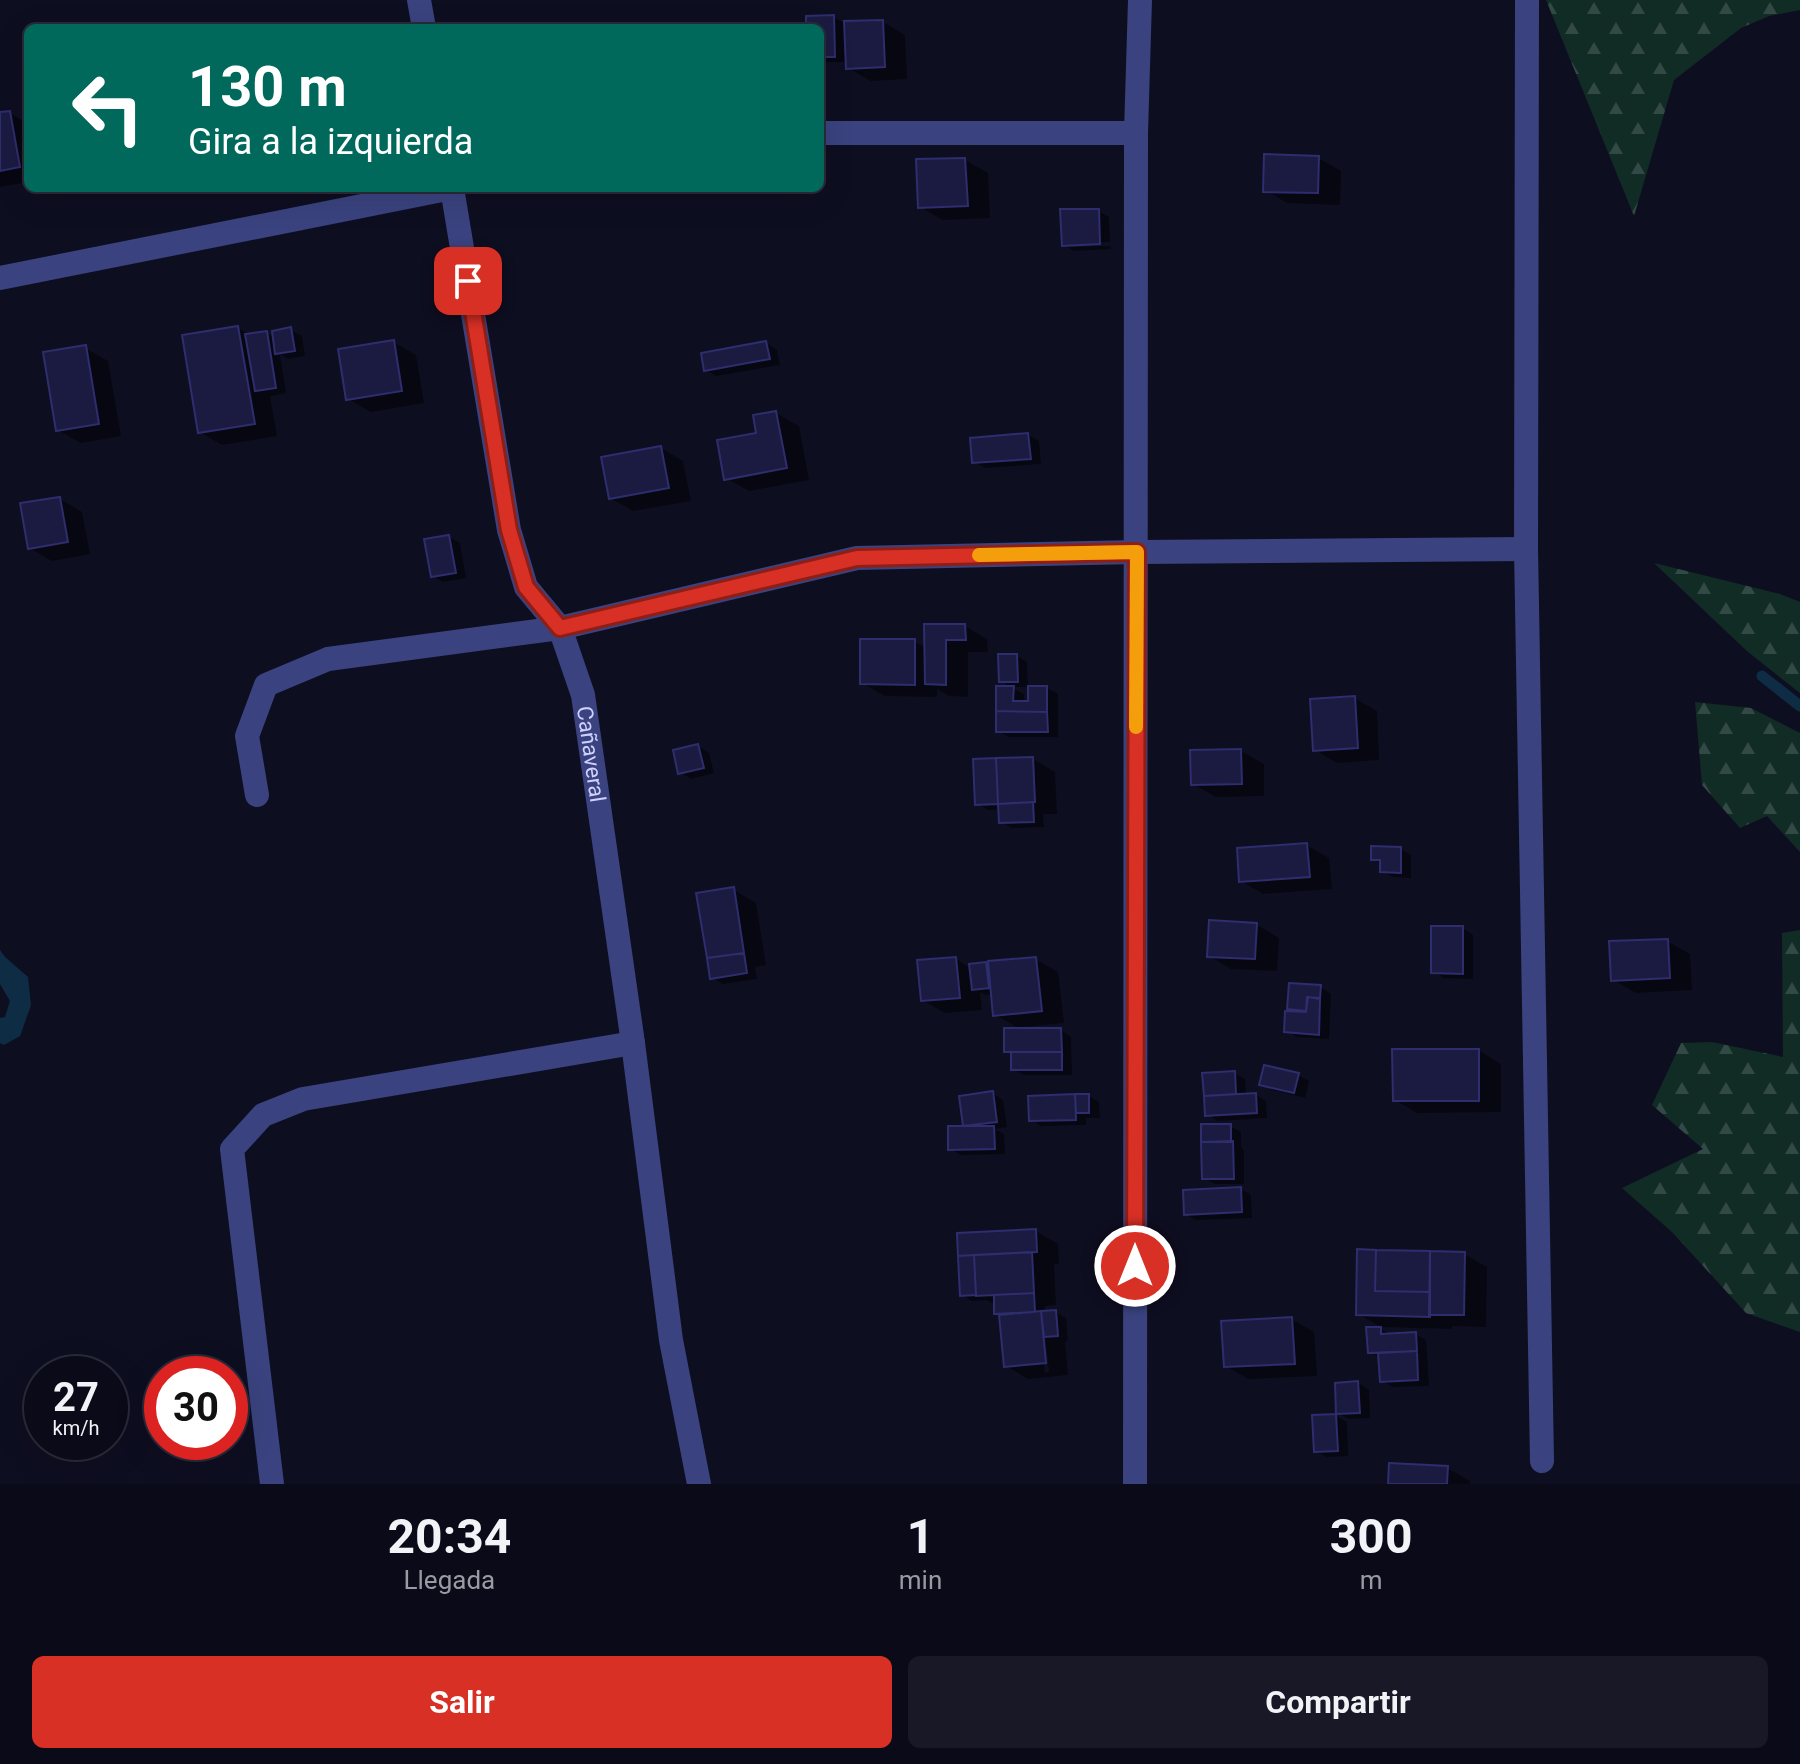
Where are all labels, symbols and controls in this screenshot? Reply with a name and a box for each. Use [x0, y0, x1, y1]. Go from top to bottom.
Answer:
text: 130 m [188, 54, 347, 120]
icon: left [56, 56, 160, 160]
text: Gira a la izquierda [188, 121, 473, 163]
pin [434, 247, 502, 315]
icon: arrive [446, 259, 490, 303]
street label: Cañaveral [572, 704, 611, 804]
position arrow [1093, 1224, 1177, 1308]
speed limit sign: 30 [144, 1356, 248, 1460]
text: 27 [53, 1374, 99, 1421]
text: km/h [53, 1416, 99, 1440]
text: 20:34 [388, 1508, 511, 1565]
text: 1 [907, 1508, 934, 1565]
text: 300 [1330, 1508, 1412, 1565]
text: Llegada [404, 1565, 495, 1595]
text: min [899, 1565, 942, 1595]
text: m [1360, 1565, 1383, 1595]
button: Salir [32, 1656, 892, 1748]
button: Compartir [908, 1656, 1768, 1748]

